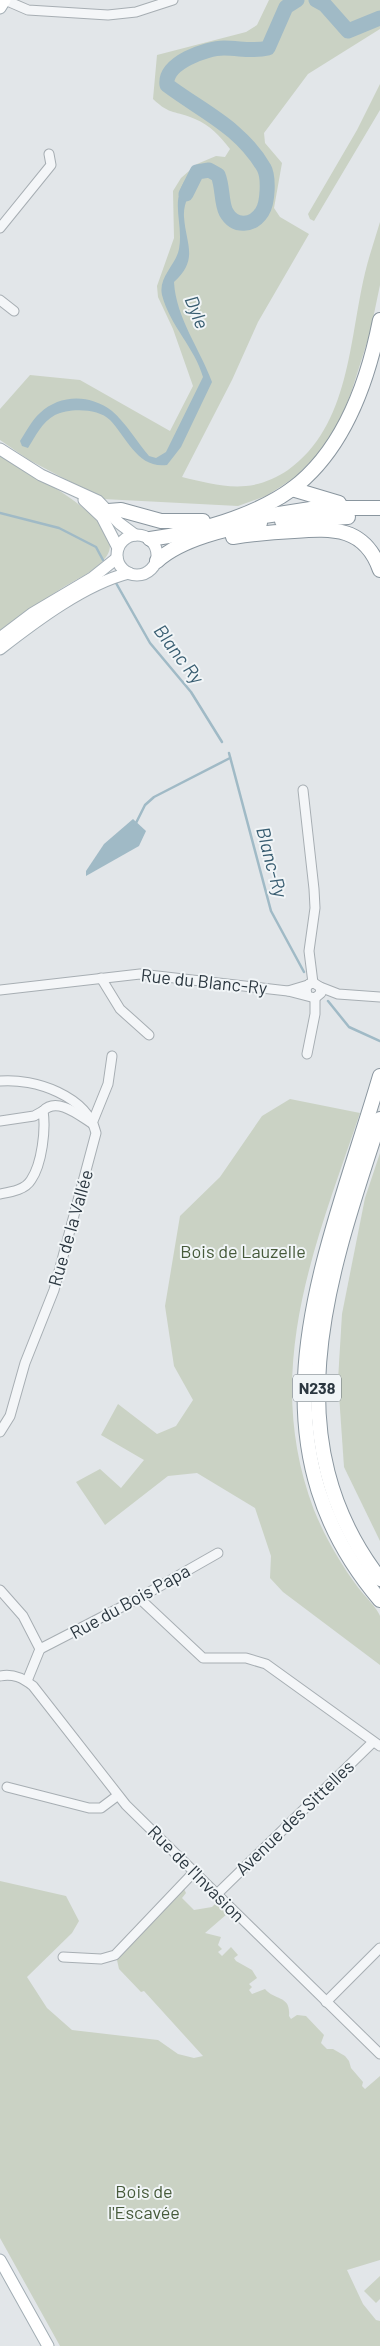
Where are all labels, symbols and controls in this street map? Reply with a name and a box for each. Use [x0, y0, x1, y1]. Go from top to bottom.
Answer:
water label: Dyle [180, 292, 215, 332]
water label: Blanc Ry [150, 619, 210, 688]
water label: Blanc-Ry [252, 824, 293, 900]
street label: Rue du Blanc-Ry [140, 963, 268, 999]
street label: Rue de la Vallée [43, 1167, 97, 1289]
park label: Bois de Lauzelle [180, 1240, 306, 1262]
road number: N238 [293, 1375, 341, 1402]
street label: Rue du Bois Papa [66, 1559, 193, 1643]
street label: Avenue des Sittelles [230, 1755, 358, 1879]
street label: Rue de l'Invasion [144, 1820, 250, 1926]
park label: Bois de l'Escavée [108, 2180, 180, 2223]

